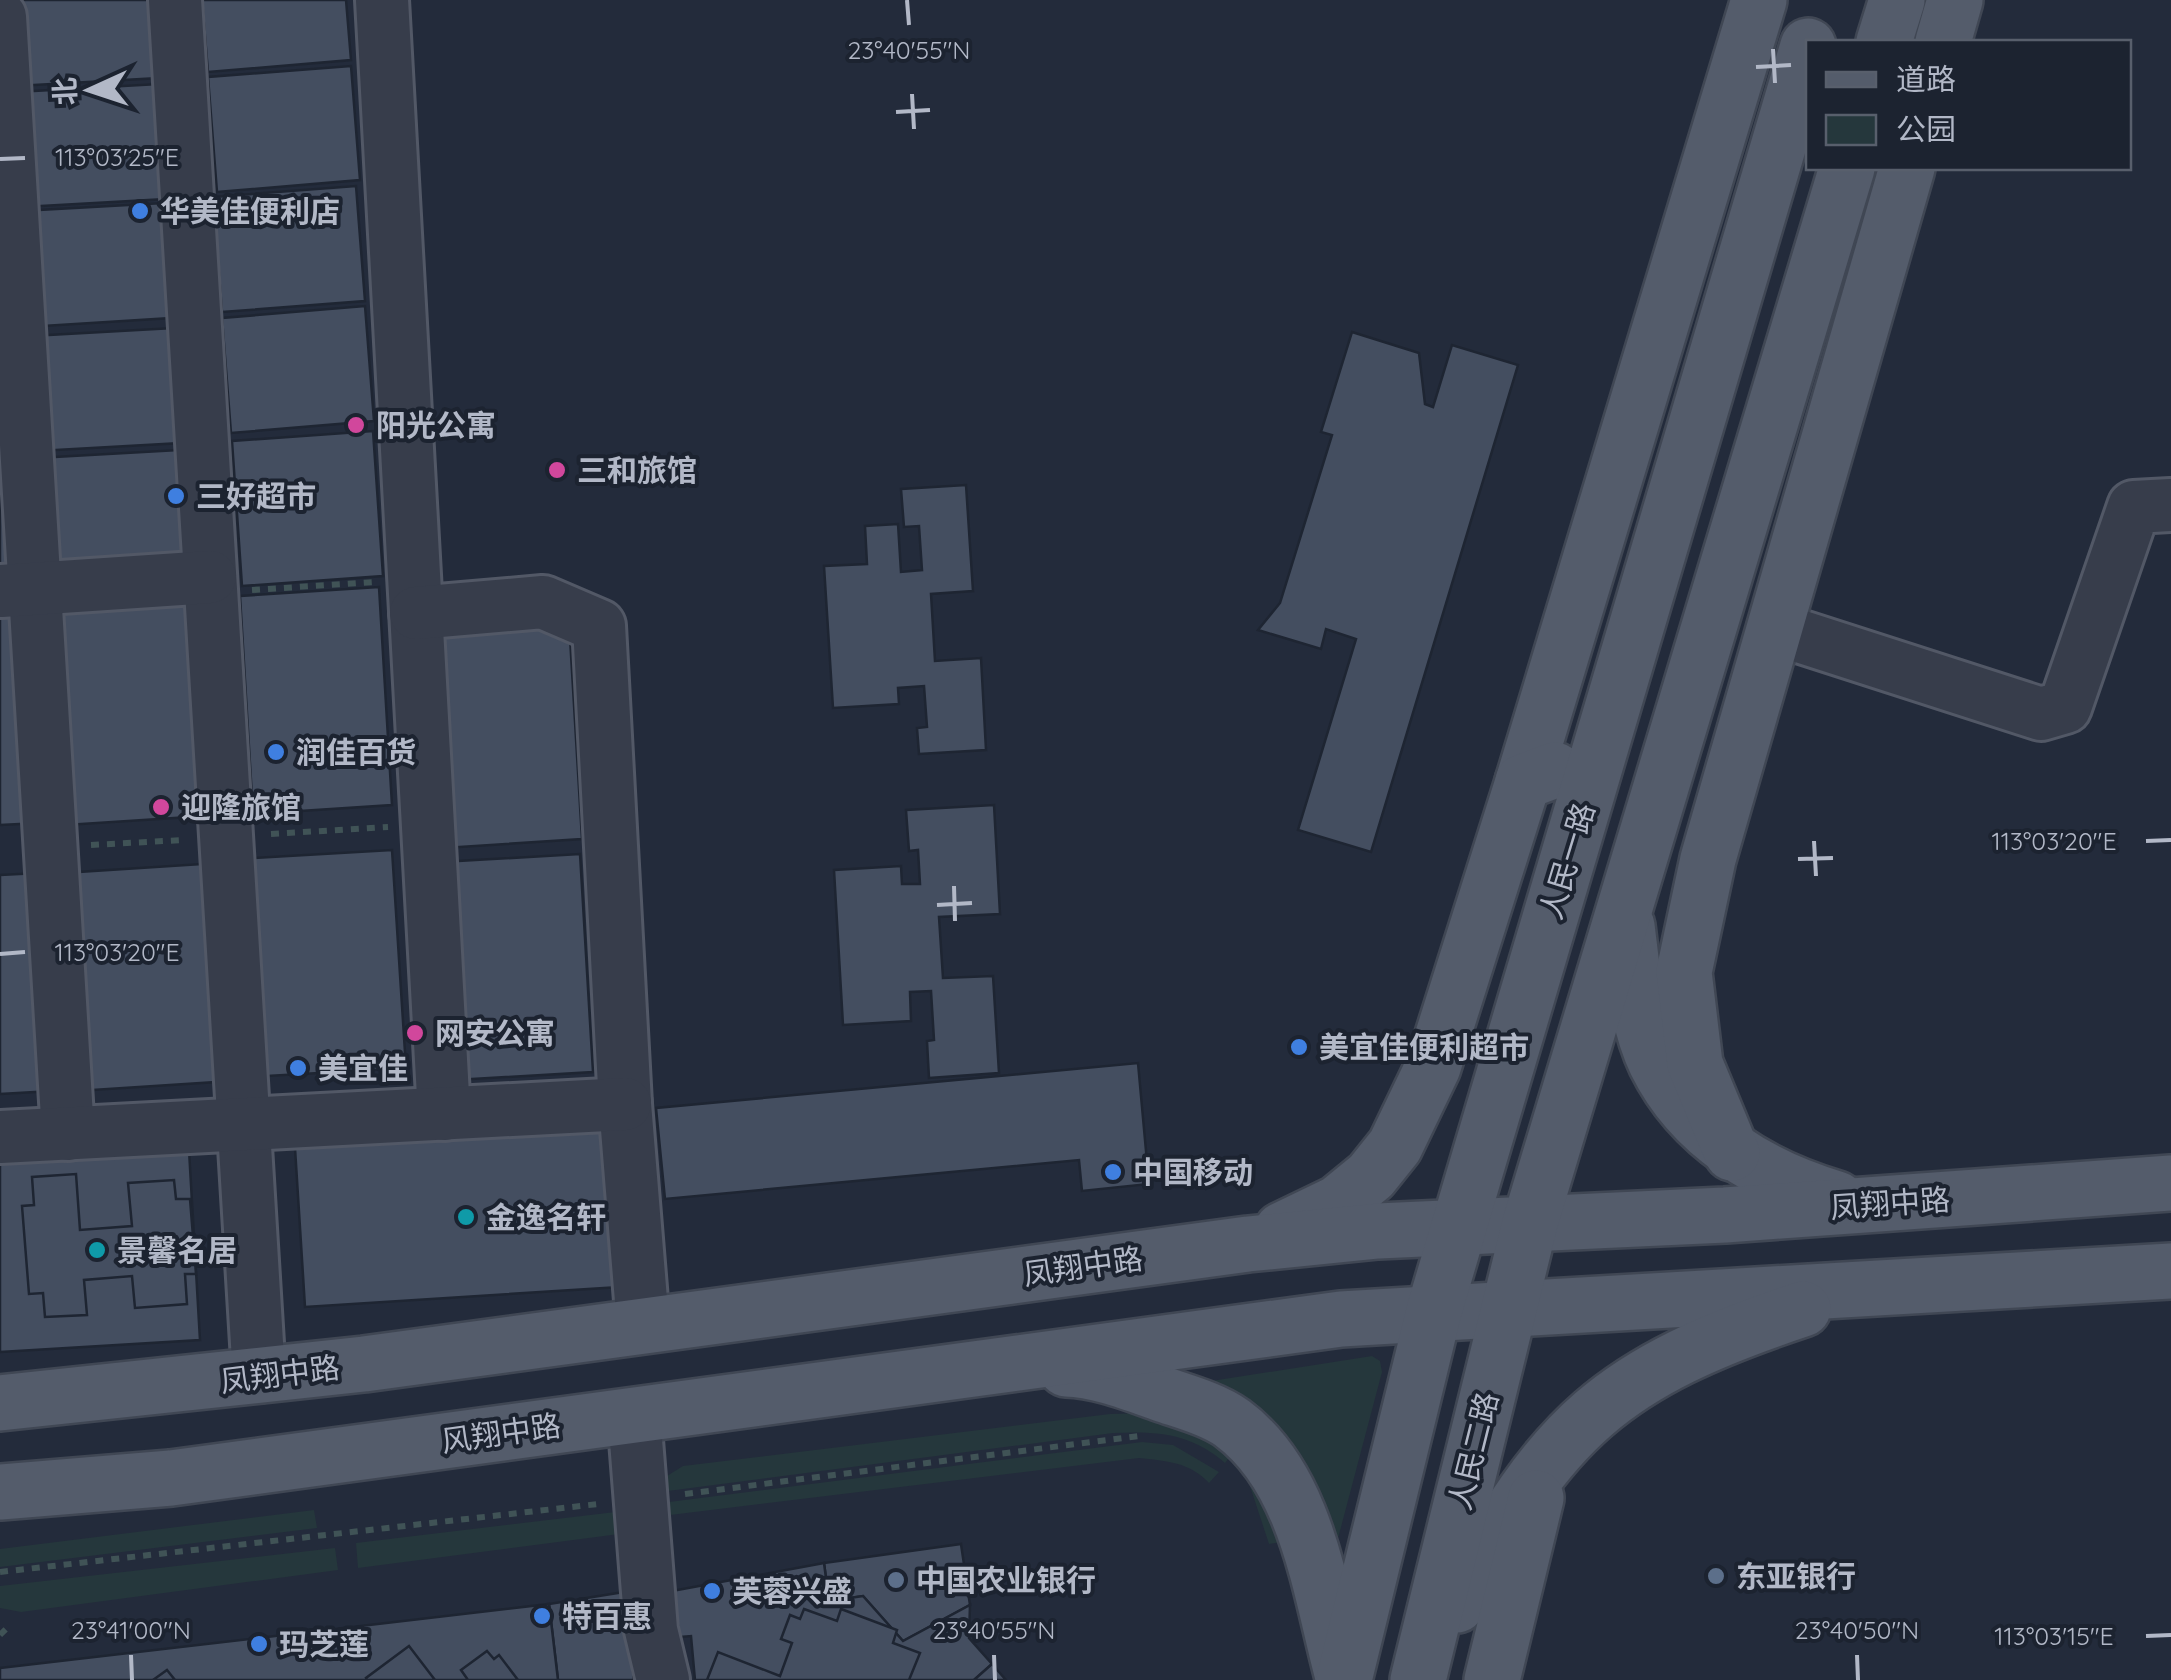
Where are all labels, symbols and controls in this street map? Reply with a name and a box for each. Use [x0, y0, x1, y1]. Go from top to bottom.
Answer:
text: 23°40'55"N [847, 34, 971, 65]
north arrow [40, 40, 140, 140]
legend [1806, 40, 2131, 170]
text: 道路 [1896, 60, 1956, 98]
text: 北 [46, 76, 83, 106]
text: 公园 [1896, 110, 1956, 148]
text: 113°03'25"E [55, 141, 179, 172]
place label: 华美佳便利店 [160, 192, 340, 230]
marker: 华美佳便利店 [129, 200, 151, 222]
place label: 阳光公寓 [376, 406, 496, 444]
marker: 阳光公寓 [345, 414, 367, 436]
place label: 三和旅馆 [577, 451, 697, 489]
marker: 三和旅馆 [546, 459, 568, 481]
place label: 三好超市 [196, 477, 316, 515]
marker: 三好超市 [165, 485, 187, 507]
place label: 润佳百货 [296, 733, 416, 771]
marker: 润佳百货 [265, 741, 287, 763]
place label: 迎隆旅馆 [181, 788, 301, 826]
marker: 迎隆旅馆 [150, 796, 172, 818]
street label: 人民一路 [1531, 798, 1603, 924]
text: 113°03'20"E [1991, 825, 2117, 856]
text: 113°03'20"E [54, 936, 180, 967]
place label: 网安公寓 [435, 1014, 555, 1052]
marker: 网安公寓 [404, 1022, 426, 1044]
place label: 美宜佳便利超市 [1319, 1028, 1529, 1066]
marker: 美宜佳便利超市 [1288, 1036, 1310, 1058]
place label: 美宜佳 [318, 1049, 408, 1087]
marker: 美宜佳 [287, 1057, 309, 1079]
place label: 中国移动 [1133, 1153, 1253, 1191]
marker: 中国移动 [1102, 1161, 1124, 1183]
street label: 凤翔中路 [1829, 1180, 1951, 1226]
place label: 金逸名轩 [486, 1198, 606, 1236]
marker: 金逸名轩 [455, 1206, 477, 1228]
place label: 景馨名居 [117, 1231, 237, 1269]
marker: 景馨名居 [86, 1239, 108, 1261]
street label: 凤翔中路 [1021, 1239, 1145, 1293]
street label: 凤翔中路 [218, 1348, 342, 1400]
street label: 人民二路 [1440, 1388, 1506, 1514]
street label: 风翔中路 [439, 1406, 563, 1460]
place label: 东亚银行 [1736, 1557, 1856, 1595]
place label: 中国农业银行 [916, 1561, 1096, 1599]
marker: 东亚银行 [1705, 1565, 1727, 1587]
marker: 中国农业银行 [885, 1569, 907, 1591]
place label: 芙蓉兴盛 [732, 1572, 852, 1610]
marker: 芙蓉兴盛 [701, 1580, 723, 1602]
place label: 特百惠 [562, 1597, 652, 1635]
marker: 特百惠 [531, 1605, 553, 1627]
text: 23°41'00"N [71, 1614, 191, 1645]
text: 23°40'55"N [932, 1614, 1056, 1645]
text: 23°40'50"N [1795, 1614, 1919, 1645]
text: 113°03'15"E [1994, 1620, 2114, 1651]
place label: 玛芝莲 [279, 1625, 369, 1663]
marker: 玛芝莲 [248, 1633, 270, 1655]

